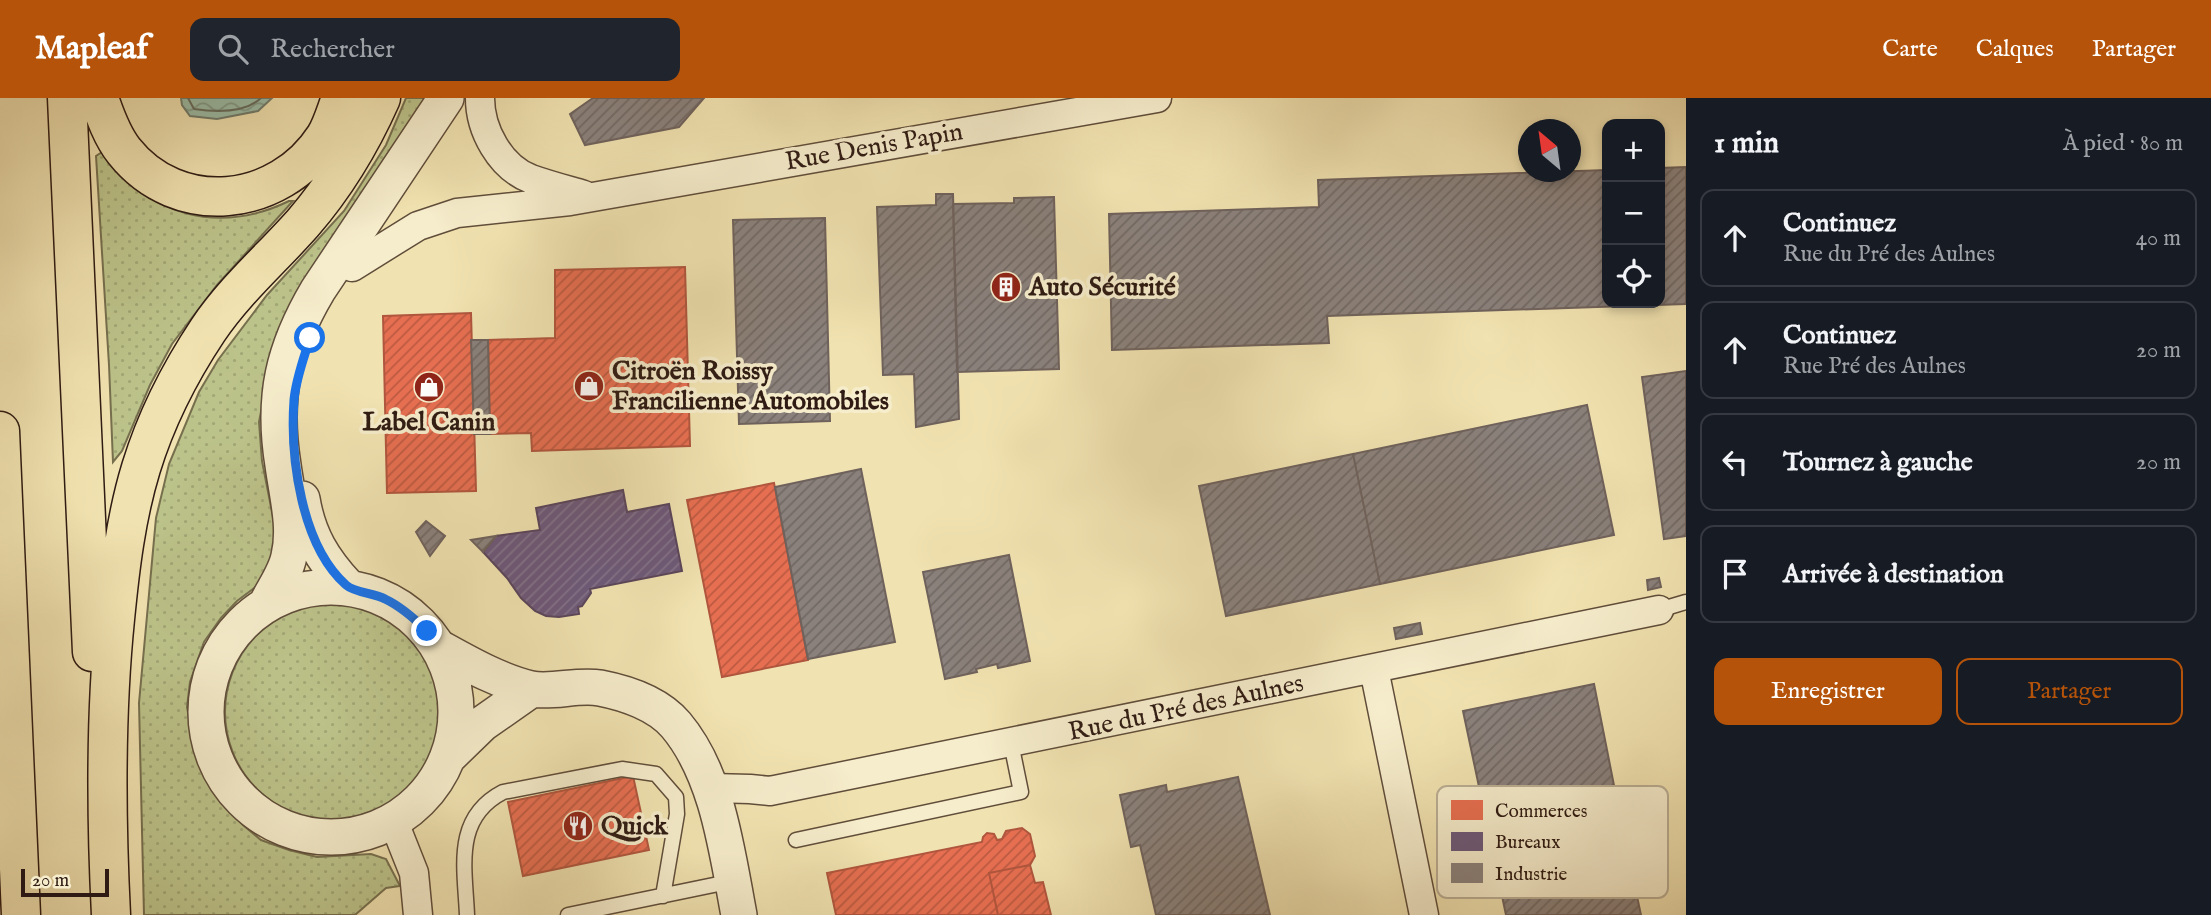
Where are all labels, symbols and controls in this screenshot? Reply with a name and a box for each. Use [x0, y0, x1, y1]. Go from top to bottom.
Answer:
search box [190, 18, 680, 81]
text: Mapleaf [35, 28, 148, 70]
icon: search [214, 30, 252, 68]
text: Rechercher [270, 33, 395, 66]
text: Carte [1882, 34, 1938, 65]
text: Calques [1976, 34, 2054, 65]
text: Partager [2092, 34, 2176, 65]
street label: Rue Denis Papin [782, 115, 966, 179]
north arrow [1518, 119, 1581, 182]
map controls [1602, 119, 1665, 308]
button: + [1602, 119, 1665, 182]
text: 1 min [1714, 125, 1779, 163]
text: À pied · 80 m [2063, 129, 2183, 158]
button: − [1602, 182, 1665, 245]
text: Continuez [1783, 207, 1896, 240]
icon: ahead [1716, 219, 1754, 257]
text: 40 m [2136, 224, 2181, 253]
text: Rue du Pré des Aulnes [1783, 240, 1995, 269]
button: locate [1602, 245, 1665, 308]
building icon: Auto Sécurité [989, 270, 1023, 304]
place label: Auto Sécurité [1028, 271, 1176, 304]
text: Continuez [1783, 319, 1896, 352]
route start [294, 322, 325, 353]
icon: ahead [1716, 331, 1754, 369]
text: 20 m [2136, 336, 2181, 365]
text: Rue Pré des Aulnes [1783, 352, 1966, 381]
place label: Citroën Roissy Francilienne Automobiles [612, 355, 889, 418]
shop icon: Citroën Roissy Francilienne Automobiles [572, 369, 606, 403]
shop icon: Label Canin [412, 370, 446, 404]
place label: Label Canin [363, 406, 496, 439]
icon: left [1716, 443, 1754, 481]
text: Tournez à gauche [1783, 446, 1973, 479]
text: 20 m [2136, 448, 2181, 477]
icon: arrive [1716, 555, 1754, 593]
text: Arrivée à destination [1783, 558, 2004, 591]
route end [411, 615, 442, 646]
button: Enregistrer [1714, 658, 1942, 725]
button: Partager [1956, 658, 2183, 725]
street label: Rue du Pré des Aulnes [1065, 667, 1307, 749]
legend [1437, 786, 1668, 898]
text: Commerces [1495, 800, 1587, 824]
restaurant icon: Quick [561, 809, 595, 843]
place label: Quick [601, 810, 669, 843]
text: Bureaux [1495, 831, 1560, 855]
text: Industrie [1495, 863, 1567, 887]
scale bar [21, 866, 108, 898]
text: 20 m [32, 869, 69, 893]

